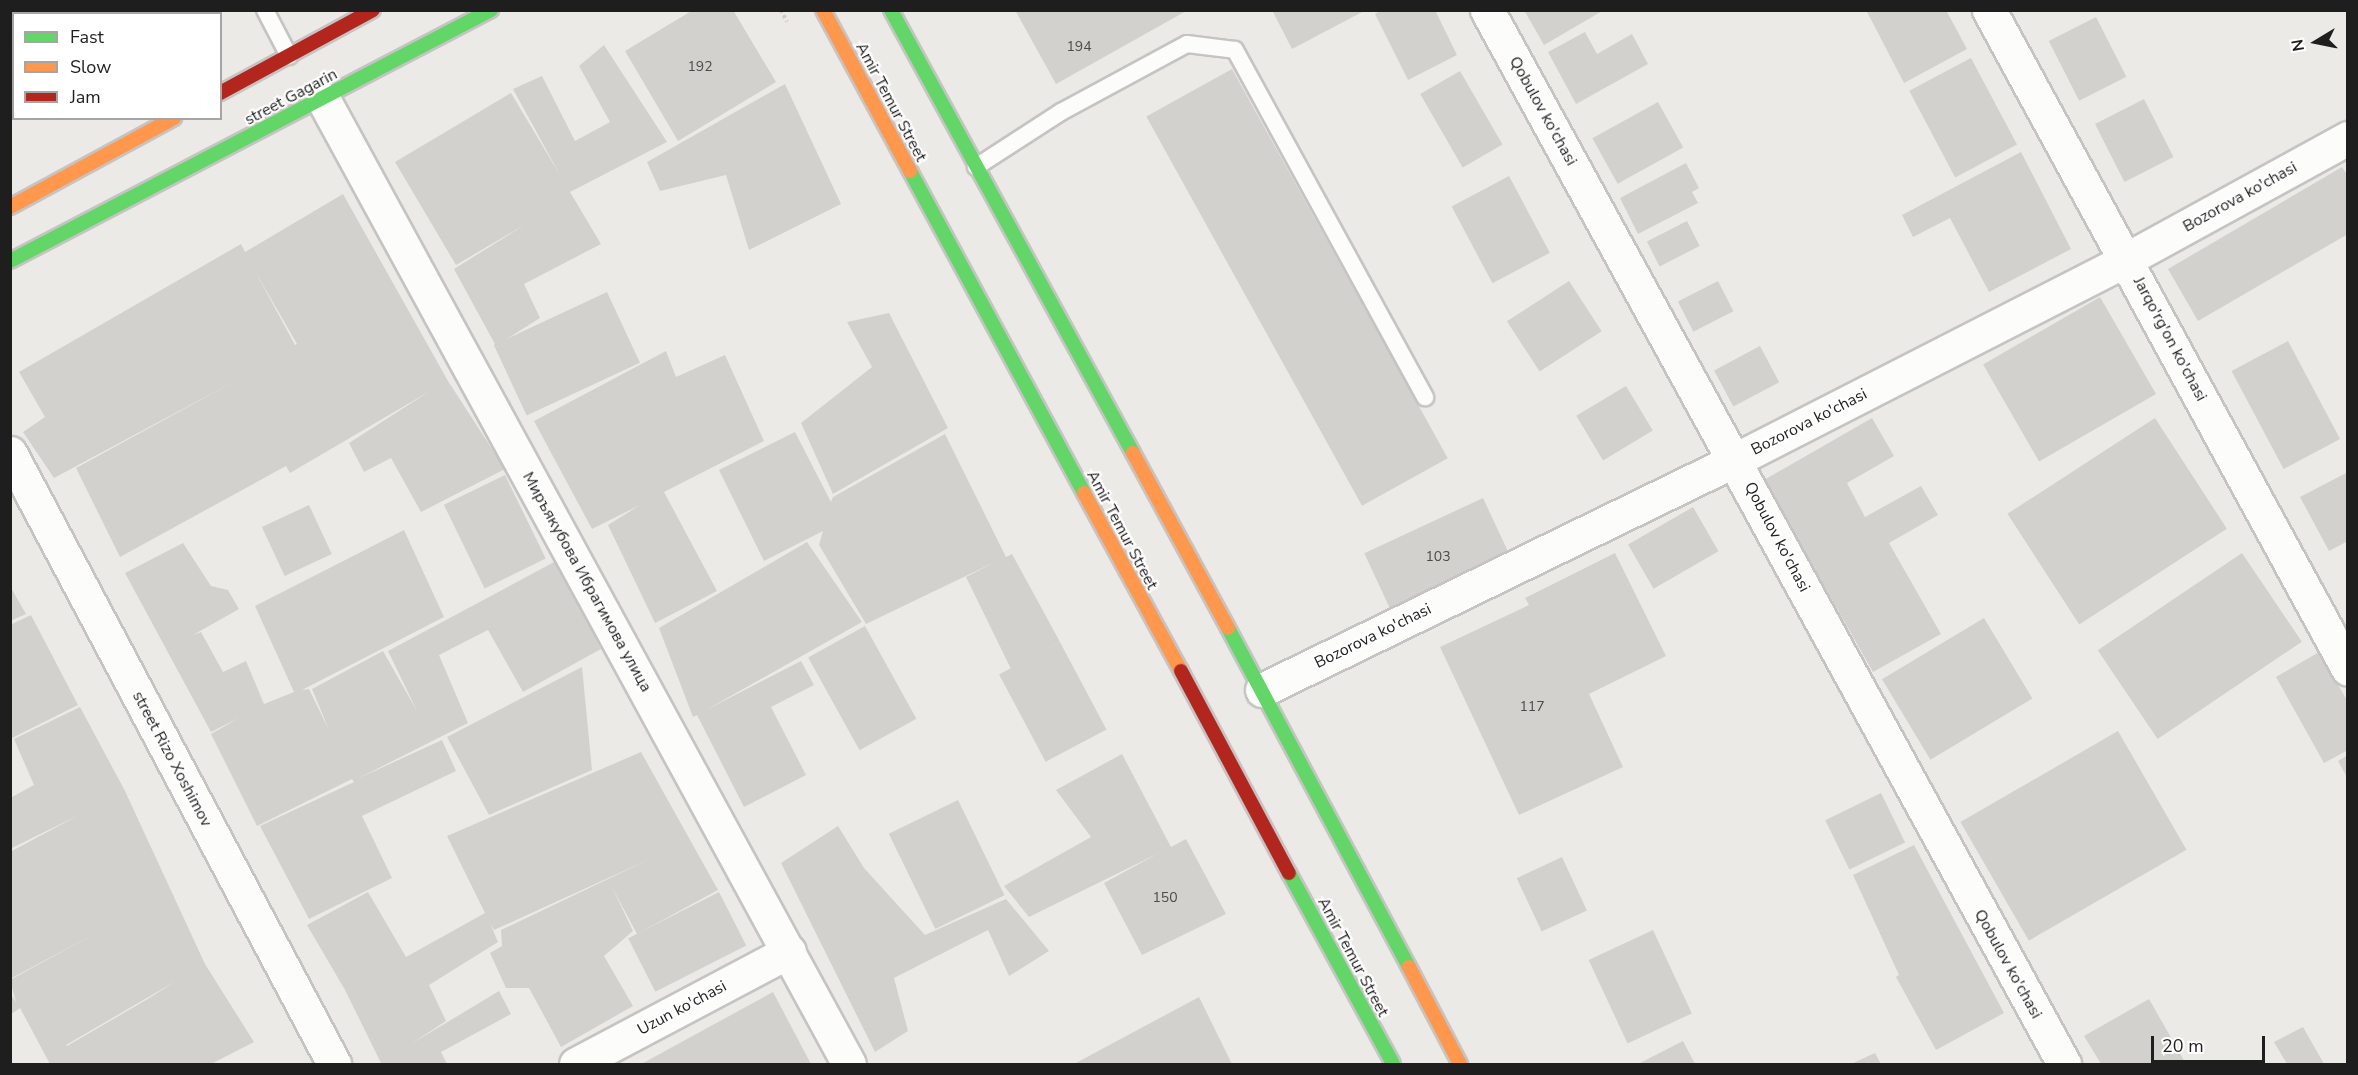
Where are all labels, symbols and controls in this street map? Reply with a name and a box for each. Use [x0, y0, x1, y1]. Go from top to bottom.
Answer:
legend [12, 12, 222, 120]
north arrow [2286, 12, 2346, 72]
text: Fast [70, 25, 104, 49]
text: N [2286, 37, 2310, 53]
street label: Amir Temur Street [852, 39, 930, 165]
house number: 194 [1066, 39, 1092, 55]
street label: Qobulov ko'chasi [1505, 53, 1581, 169]
text: Slow [70, 55, 111, 79]
house number: 192 [687, 59, 713, 75]
street label: street Gagarin [241, 65, 341, 129]
text: Jam [70, 85, 101, 109]
street label: Bozorova ko'chasi [2180, 158, 2300, 236]
street label: Jarqo'rg'on ko'chasi [2129, 273, 2211, 405]
street label: Bozorova ko'chasi [1748, 385, 1870, 459]
street label: Amir Temur Street [1083, 467, 1161, 593]
street label: Миръякубова Ибрагимова улица [518, 469, 656, 695]
street label: Qobulov ko'chasi [1740, 479, 1814, 595]
house number: 103 [1425, 549, 1451, 565]
street label: Bozorova ko'chasi [1312, 599, 1434, 673]
street label: street Rizo Xoshimov [128, 688, 216, 830]
house number: 117 [1519, 699, 1545, 715]
house number: 150 [1152, 890, 1178, 906]
street label: Amir Temur Street [1314, 894, 1392, 1020]
street label: Qobulov ko'chasi [1970, 906, 2046, 1022]
street label: Uzun ko'chasi [634, 977, 730, 1039]
scale bar [2154, 1024, 2268, 1062]
text: 20 m [2162, 1034, 2204, 1058]

